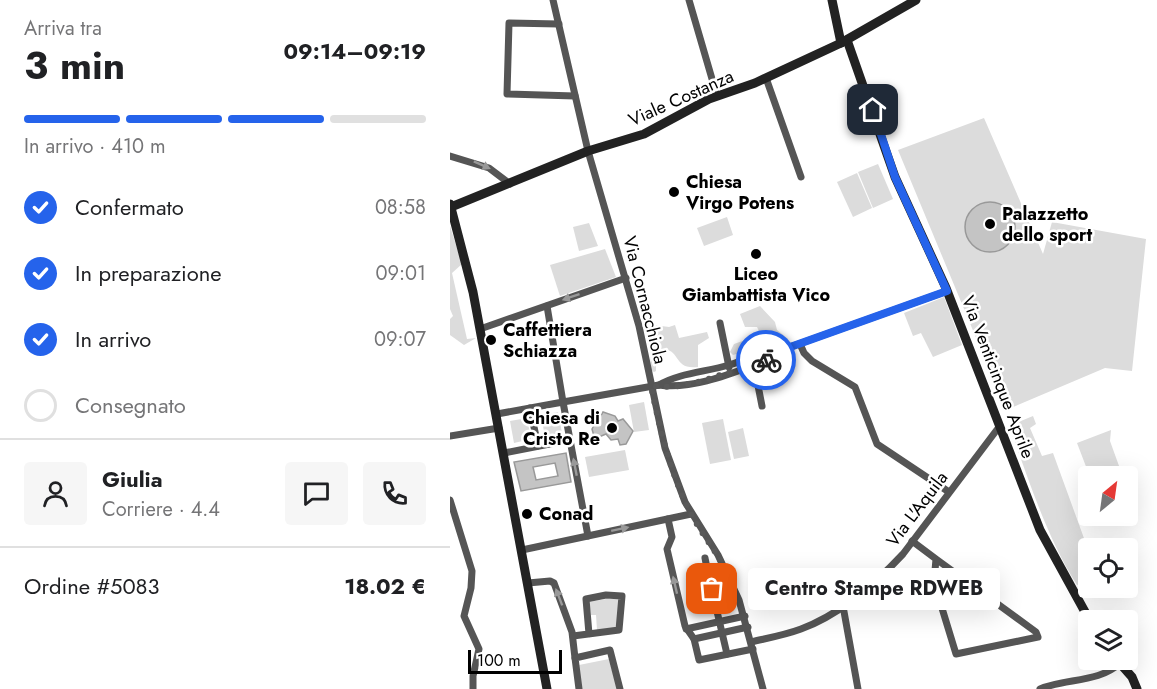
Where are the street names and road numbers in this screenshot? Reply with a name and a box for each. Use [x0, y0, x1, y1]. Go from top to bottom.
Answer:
street label: Viale Costanza [624, 63, 738, 133]
street label: Via Cornacchiola [617, 233, 673, 367]
street label: Via Venticinque Aprile [955, 292, 1041, 462]
street label: Via L'Aquila [880, 466, 954, 552]

